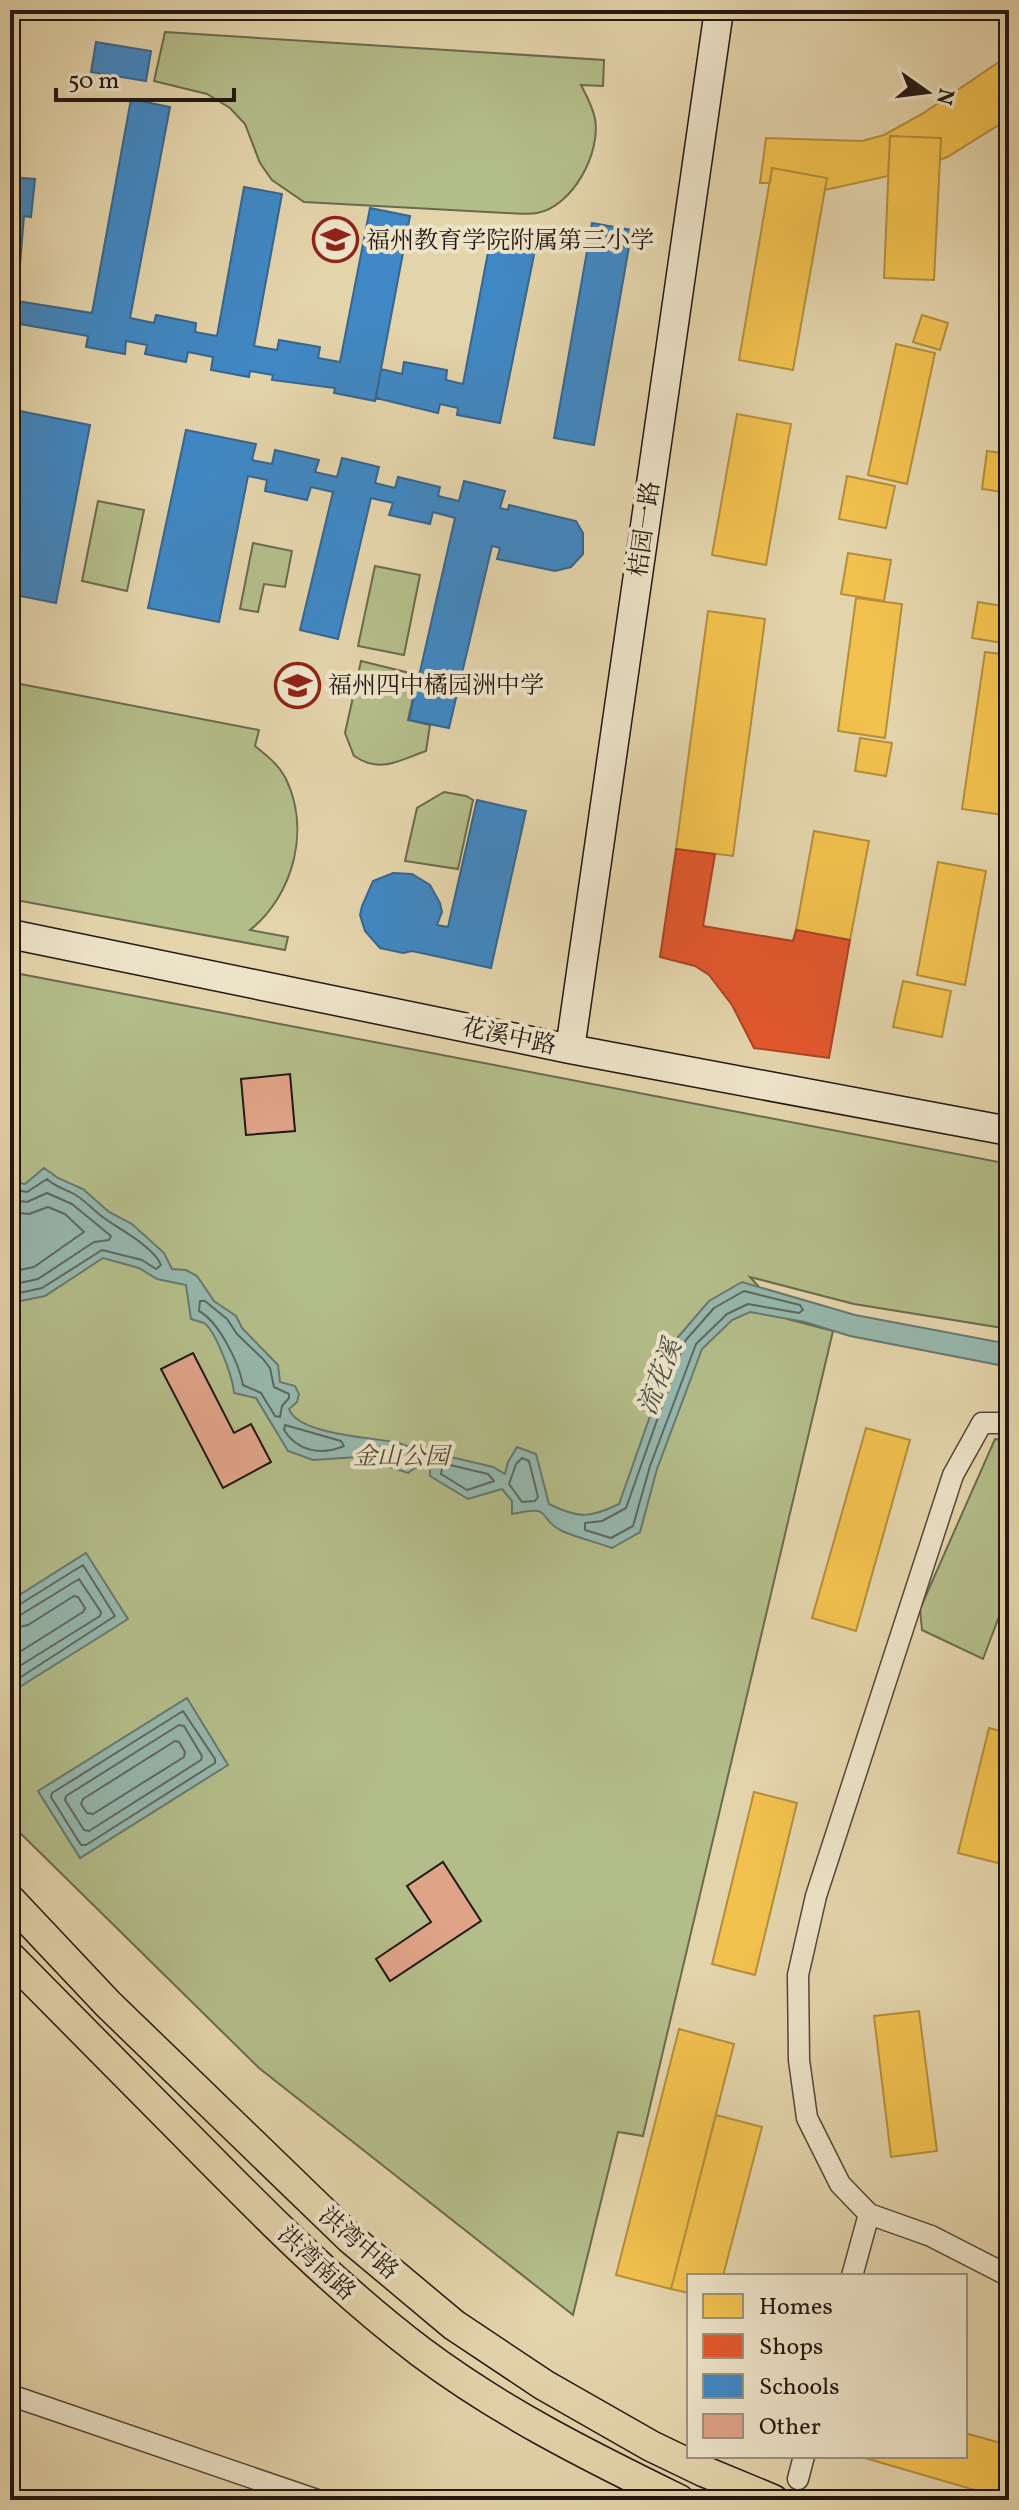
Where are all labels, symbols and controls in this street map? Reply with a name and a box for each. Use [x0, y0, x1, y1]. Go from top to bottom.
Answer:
scale bar [56, 52, 234, 102]
north arrow [887, 52, 967, 132]
text: 50 m [68, 65, 120, 99]
text: N [927, 85, 961, 108]
school or university icon: 福州教育学院附属第三小学 [311, 216, 359, 264]
place label: 福州教育学院附属第三小学 [366, 225, 654, 259]
street label: 桔园一路 [622, 479, 669, 579]
school or university icon: 福州四中橘园洲中学 [273, 661, 321, 709]
place label: 福州四中橘园洲中学 [328, 670, 544, 704]
street label: 花溪中路 [458, 1011, 559, 1065]
water label: 流花溪 [630, 1332, 693, 1421]
park label: 金山公园 [353, 1441, 453, 1475]
street label: 洪湾中路 [310, 2200, 405, 2289]
street label: 洪湾南路 [269, 2219, 362, 2310]
legend [687, 2274, 967, 2458]
text: Homes [759, 2291, 833, 2325]
text: Shops [759, 2331, 823, 2365]
text: Schools [759, 2371, 839, 2405]
text: Other [759, 2411, 821, 2445]

